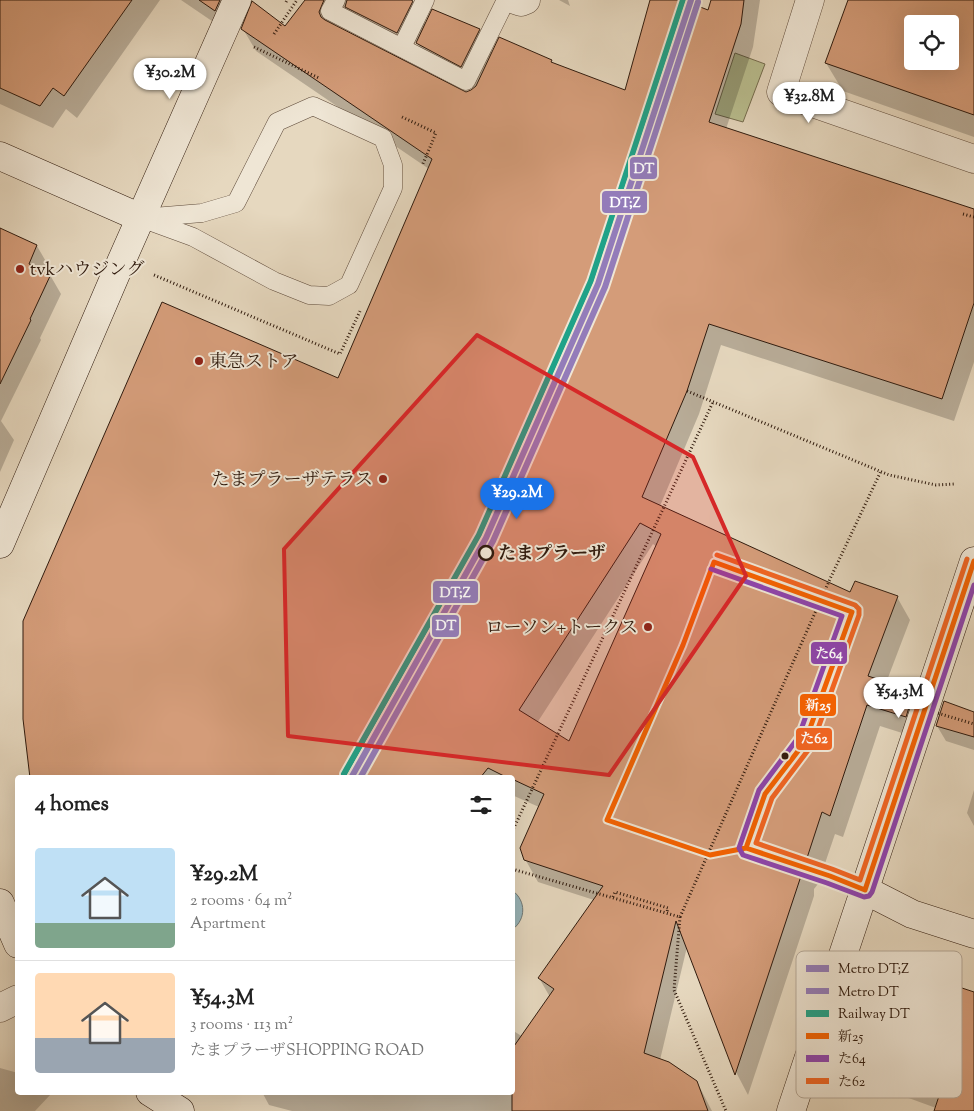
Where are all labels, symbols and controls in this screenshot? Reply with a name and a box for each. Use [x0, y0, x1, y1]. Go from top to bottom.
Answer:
map controls [904, 15, 959, 70]
button: locate [904, 15, 959, 70]
pin: ¥30.2M [129, 58, 211, 100]
text: ¥30.2M [145, 62, 195, 85]
pin: ¥32.8M [768, 82, 850, 124]
text: ¥32.8M [784, 86, 834, 109]
line badge: DT [629, 156, 658, 180]
text: DT [634, 160, 655, 180]
line badge: DT;Z [601, 190, 648, 214]
text: DT;Z [609, 194, 641, 214]
place label: tvkハウジング [30, 258, 144, 284]
marker: tvkハウジング [14, 263, 26, 275]
place label: 東急ストア [209, 350, 298, 376]
marker: 東急ストア [193, 355, 205, 367]
place label: たまプラーザテラス [212, 468, 373, 494]
marker: たまプラーザテラス [377, 473, 389, 485]
pin: ¥29.2M [476, 478, 558, 520]
text: ¥29.2M [491, 482, 543, 505]
place label: たまプラーザ [498, 542, 606, 568]
marker: たまプラーザ [478, 545, 494, 561]
line badge: DT;Z [432, 580, 479, 604]
text: DT;Z [439, 584, 471, 604]
line badge: DT [431, 614, 460, 638]
place label: ローソン+トークス [485, 616, 638, 642]
text: DT [436, 617, 457, 637]
marker: ローソン+トークス [642, 621, 654, 633]
line badge: た64 [810, 641, 848, 665]
text: た64 [815, 645, 843, 665]
pin: ¥54.3M [858, 676, 940, 719]
text: ¥54.3M [874, 681, 924, 704]
line badge: 新25 [799, 693, 837, 717]
text: 新25 [805, 697, 831, 717]
line badge: た62 [795, 727, 833, 751]
text: た62 [800, 730, 828, 750]
unlabelled marker [780, 751, 790, 761]
text: 4 homes [35, 790, 109, 820]
icon: filters [467, 791, 495, 819]
text: ¥29.2M [190, 860, 258, 890]
icon: home [75, 868, 135, 928]
text: 2 rooms · 64 m² [190, 890, 293, 913]
text: Apartment [190, 913, 266, 936]
legend [796, 951, 962, 1098]
text: Metro DT;Z [838, 960, 909, 980]
text: Metro DT [838, 983, 899, 1003]
text: ¥54.3M [190, 984, 254, 1014]
icon: home [75, 993, 135, 1053]
text: Railway DT [838, 1005, 910, 1025]
text: 3 rooms · 113 m² [190, 1014, 293, 1037]
text: 新25 [838, 1028, 864, 1048]
text: たまプラーザSHOPPING ROAD [190, 1040, 424, 1063]
text: た64 [838, 1050, 866, 1070]
text: た62 [838, 1073, 866, 1093]

